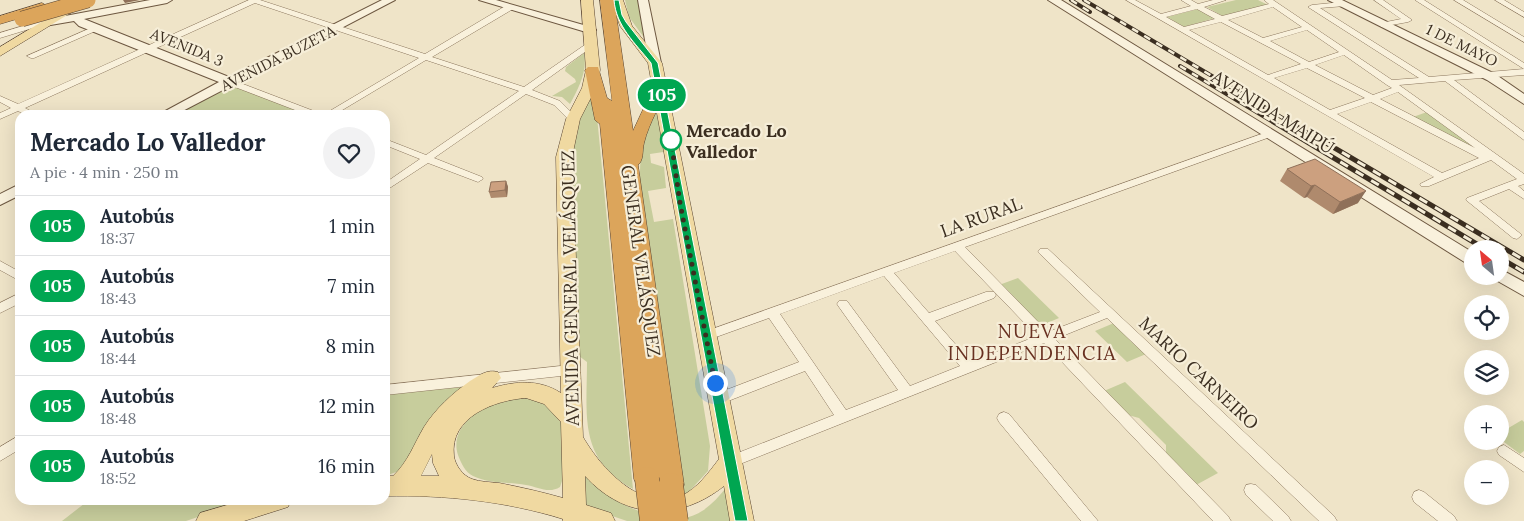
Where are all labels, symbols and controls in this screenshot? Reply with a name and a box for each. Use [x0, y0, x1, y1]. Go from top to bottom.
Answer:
street label: 1 DE MAYO [1423, 19, 1501, 71]
street label: AVENIDA BUZETA [217, 21, 339, 96]
street label: AVENIDA 3 [147, 23, 226, 70]
street label: AVENIDA MAIPÚ [1206, 64, 1339, 159]
line badge: 105 [633, 79, 691, 111]
text: 105 [648, 83, 676, 106]
place label: Mercado Lo Valledor [686, 119, 787, 163]
text: Mercado Lo Valledor [30, 127, 266, 158]
button: heart [323, 127, 375, 179]
marker: Mercado Lo Valledor [660, 129, 682, 151]
street label: AVENIDA GENERAL VELÁSQUEZ [556, 150, 584, 427]
text: A pie · 4 min · 250 m [30, 162, 179, 182]
street label: GENERAL VELÁSQUEZ [616, 164, 666, 358]
street label: LA RURAL [937, 191, 1026, 242]
text: Autobús [100, 204, 174, 228]
text: 105 [43, 214, 72, 237]
text: 1 min [329, 214, 375, 238]
text: 18:37 [100, 228, 135, 248]
north arrow [1464, 240, 1509, 285]
map controls [1464, 240, 1509, 505]
text: Autobús [100, 264, 174, 288]
text: 105 [43, 274, 72, 297]
text: 7 min [327, 274, 375, 298]
text: 18:43 [100, 288, 136, 308]
button: locate [1464, 295, 1509, 340]
street label: MARIO CARNEIRO [1134, 312, 1264, 434]
district label: NUEVA INDEPENDENCIA [947, 319, 1117, 365]
text: Autobús [100, 324, 174, 348]
text: 105 [43, 334, 72, 357]
text: 8 min [325, 334, 375, 358]
text: 18:44 [100, 348, 136, 368]
button: layers [1464, 350, 1509, 395]
your location [703, 371, 728, 396]
text: Autobús [100, 384, 174, 408]
text: 105 [43, 394, 72, 417]
text: 12 min [319, 394, 375, 418]
button: + [1464, 405, 1509, 450]
text: 18:48 [100, 408, 136, 428]
text: Autobús [100, 444, 174, 468]
text: 105 [43, 454, 72, 477]
text: 16 min [318, 454, 375, 478]
button: − [1464, 460, 1509, 505]
text: 18:52 [100, 468, 136, 488]

